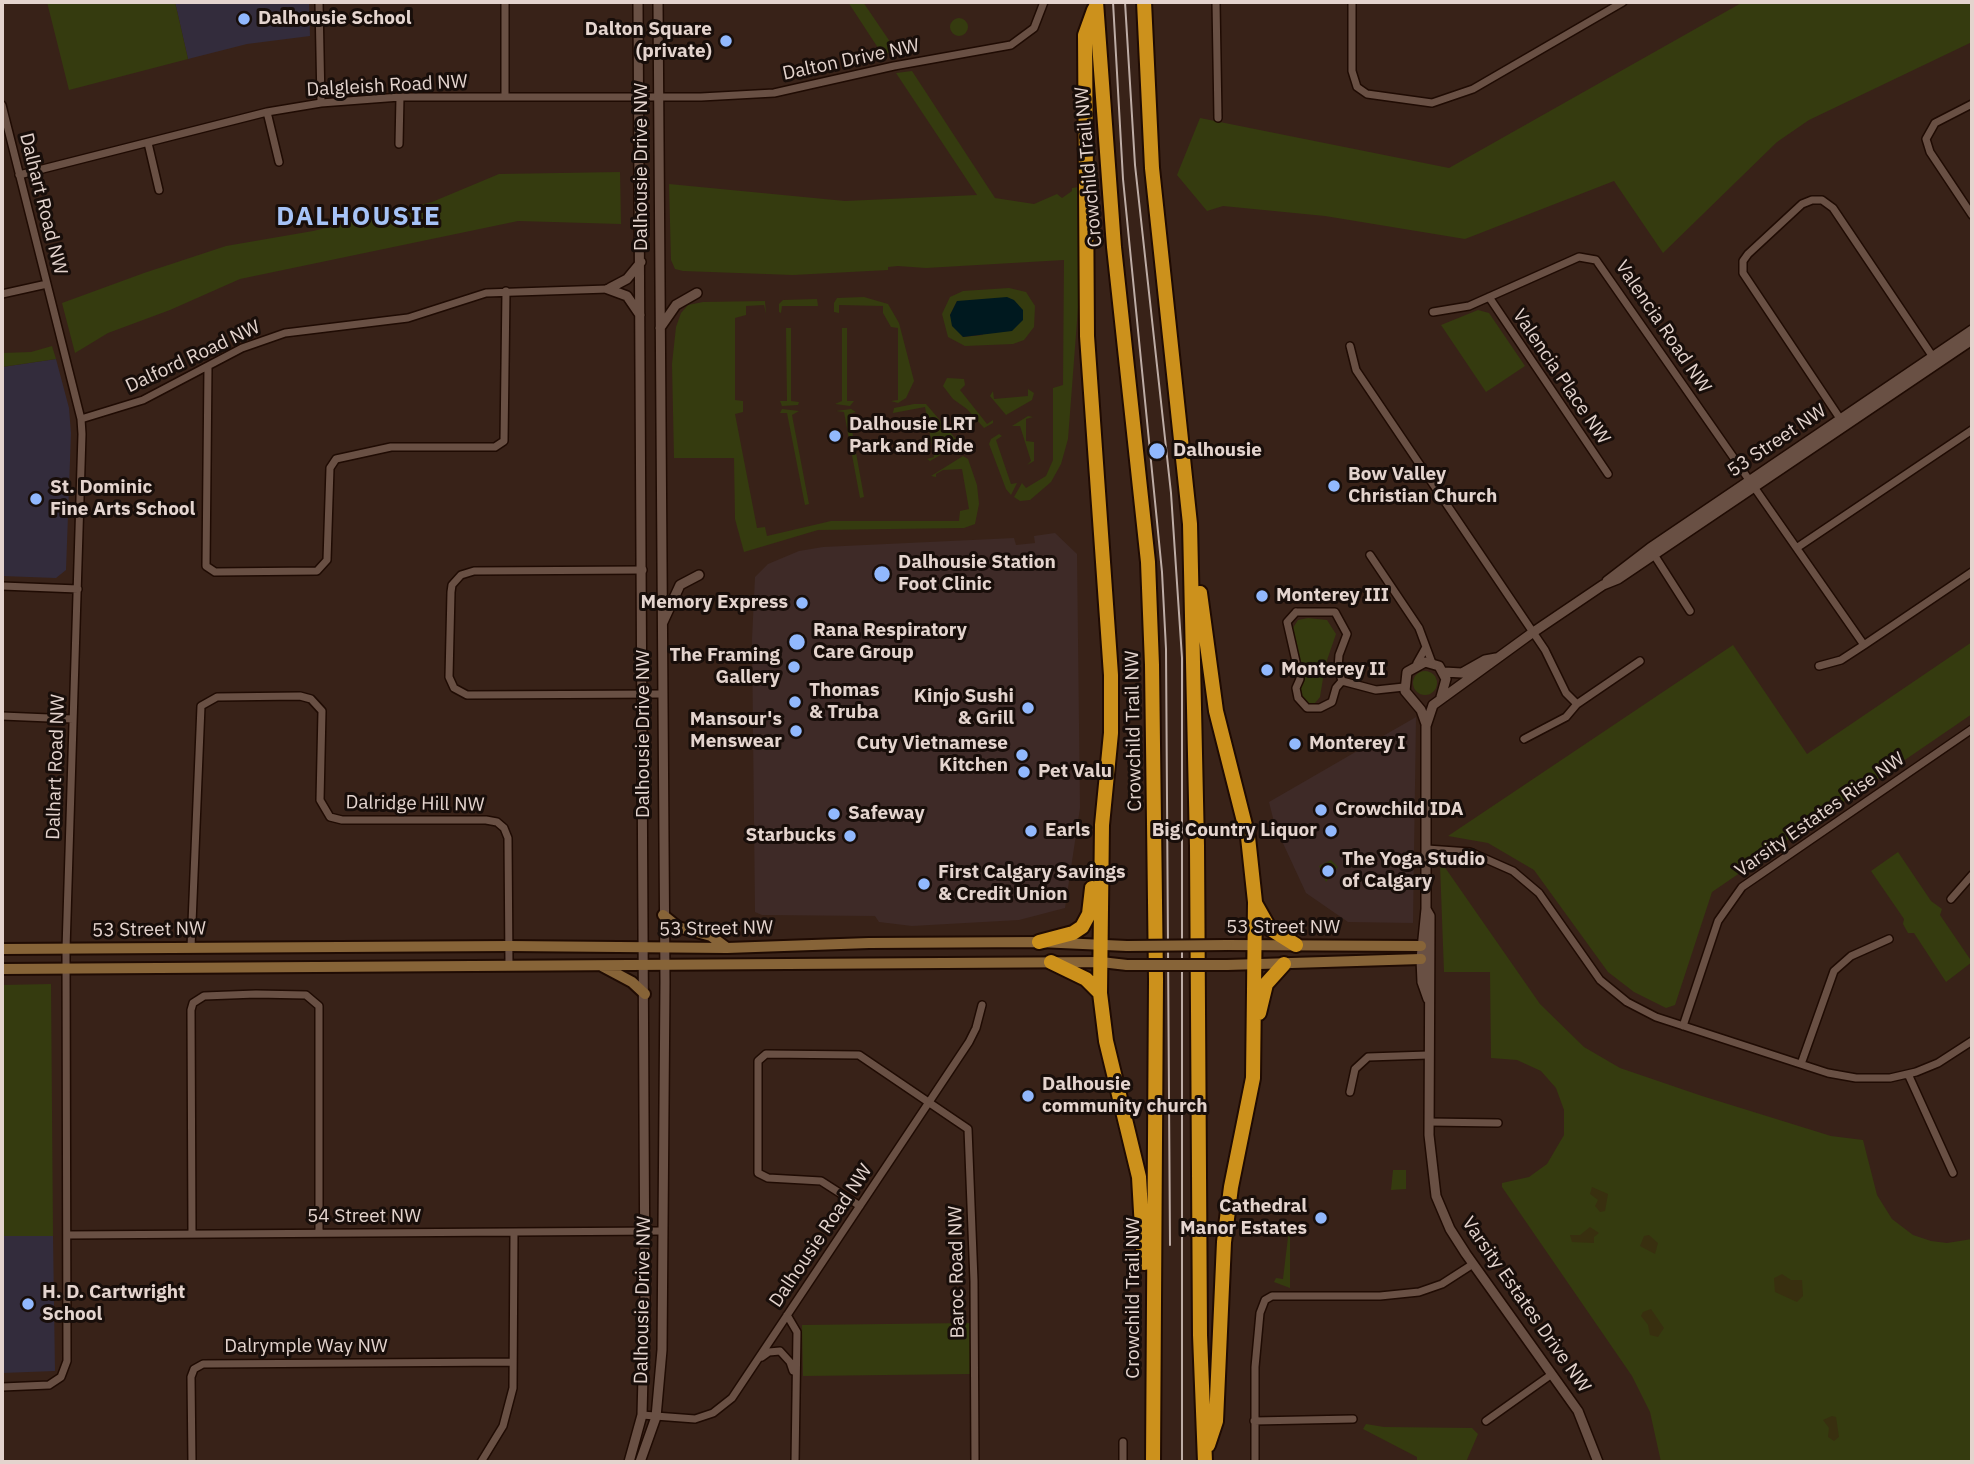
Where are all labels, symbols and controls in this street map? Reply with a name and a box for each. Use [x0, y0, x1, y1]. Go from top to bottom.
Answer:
place label: Dalhousie School [258, 8, 412, 30]
marker: Dalhousie School [236, 11, 252, 27]
place label: Dalton Square (private) [585, 19, 712, 63]
marker: Dalton Square (private) [718, 33, 734, 49]
street label: Dalton Drive NW [780, 34, 922, 86]
street label: Dalgleish Road NW [306, 70, 468, 102]
street label: Dalhousie Drive NW [631, 83, 653, 251]
street label: Crowchild Trail NW [1071, 86, 1107, 248]
street label: Dalhart Road NW [14, 131, 72, 277]
district label: DALHOUSIE [277, 201, 441, 233]
street label: Valencia Road NW [1610, 256, 1716, 398]
street label: Valencia Place NW [1507, 305, 1615, 449]
street label: Dalford Road NW [122, 316, 264, 398]
street label: 53 Street NW [1723, 400, 1831, 482]
place label: Dalhousie LRT Park and Ride [849, 414, 976, 458]
marker: Dalhousie LRT Park and Ride [827, 428, 843, 444]
place label: Dalhousie [1173, 440, 1262, 462]
marker: Dalhousie [1147, 441, 1167, 461]
place label: Bow Valley Christian Church [1348, 464, 1497, 508]
place label: St. Dominic Fine Arts School [50, 477, 195, 521]
marker: Bow Valley Christian Church [1326, 478, 1342, 494]
marker: St. Dominic Fine Arts School [28, 491, 44, 507]
place label: Dalhousie Station Foot Clinic [898, 552, 1056, 596]
marker: Dalhousie Station Foot Clinic [872, 564, 892, 584]
place label: Monterey III [1276, 585, 1389, 607]
marker: Monterey III [1254, 588, 1270, 604]
place label: Memory Express [641, 592, 788, 614]
marker: Memory Express [794, 595, 810, 611]
place label: Rana Respiratory Care Group [813, 620, 967, 664]
marker: Rana Respiratory Care Group [787, 632, 807, 652]
place label: The Framing Gallery [669, 645, 780, 689]
street label: Dalhousie Drive NW [633, 650, 655, 818]
street label: Crowchild Trail NW [1121, 650, 1147, 812]
marker: The Framing Gallery [786, 659, 802, 675]
place label: Monterey II [1281, 659, 1386, 681]
marker: Monterey II [1259, 662, 1275, 678]
place label: Thomas & Truba [809, 680, 880, 724]
place label: Kinjo Sushi & Grill [914, 686, 1014, 730]
street label: Dalhart Road NW [42, 694, 70, 840]
marker: Thomas & Truba [787, 694, 803, 710]
marker: Kinjo Sushi & Grill [1020, 700, 1036, 716]
place label: Mansour's Menswear [690, 709, 782, 753]
marker: Mansour's Menswear [788, 723, 804, 739]
place label: Cuty Vietnamese Kitchen [857, 733, 1008, 777]
place label: Monterey I [1309, 733, 1405, 755]
marker: Monterey I [1287, 736, 1303, 752]
marker: Cuty Vietnamese Kitchen [1014, 747, 1030, 763]
street label: Varsity Estates Rise NW [1731, 748, 1909, 882]
place label: Pet Valu [1038, 761, 1112, 783]
marker: Pet Valu [1016, 764, 1032, 780]
street label: Dalridge Hill NW [345, 791, 485, 817]
place label: Crowchild IDA [1335, 799, 1463, 821]
marker: Crowchild IDA [1313, 802, 1329, 818]
place label: Safeway [848, 803, 925, 825]
marker: Safeway [826, 806, 842, 822]
place label: Earls [1045, 820, 1090, 842]
place label: Big Country Liquor [1152, 820, 1317, 842]
marker: Earls [1023, 823, 1039, 839]
marker: Big Country Liquor [1323, 823, 1339, 839]
place label: Starbucks [745, 825, 836, 847]
marker: Starbucks [842, 828, 858, 844]
place label: The Yoga Studio of Calgary [1342, 849, 1485, 893]
place label: First Calgary Savings & Credit Union [938, 862, 1126, 906]
marker: The Yoga Studio of Calgary [1320, 863, 1336, 879]
marker: First Calgary Savings & Credit Union [916, 876, 932, 892]
street label: 53 Street NW [659, 917, 773, 941]
street label: 53 Street NW [1226, 917, 1340, 939]
street label: 53 Street NW [92, 918, 206, 942]
place label: Dalhousie community church [1042, 1074, 1208, 1118]
marker: Dalhousie community church [1020, 1088, 1036, 1104]
street label: Dalhousie Road NW [765, 1160, 877, 1312]
place label: Cathedral Manor Estates [1180, 1196, 1307, 1240]
street label: Baroc Road NW [944, 1205, 970, 1339]
street label: 54 Street NW [307, 1206, 421, 1228]
marker: Cathedral Manor Estates [1313, 1210, 1329, 1226]
street label: Varsity Estates Drive NW [1457, 1213, 1595, 1397]
street label: Dalhousie Drive NW [630, 1216, 656, 1384]
street label: Crowchild Trail NW [1123, 1217, 1145, 1379]
place label: H. D. Cartwright School [42, 1282, 185, 1326]
marker: H. D. Cartwright School [20, 1296, 36, 1312]
street label: Dalrymple Way NW [224, 1336, 388, 1358]

